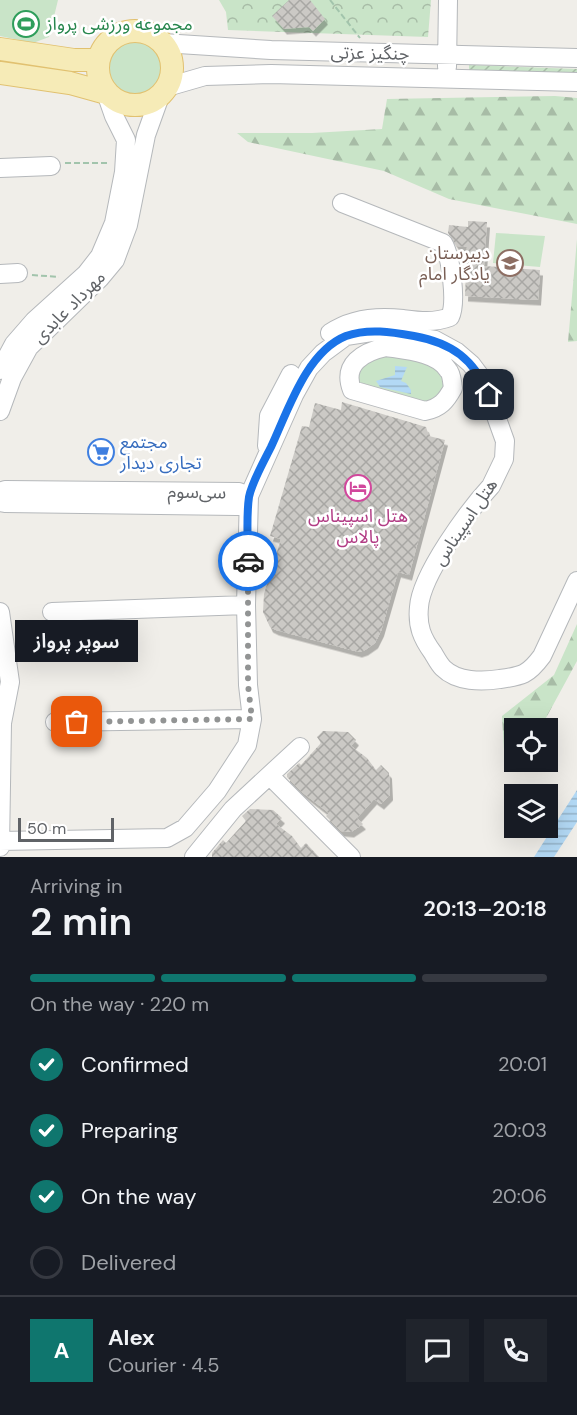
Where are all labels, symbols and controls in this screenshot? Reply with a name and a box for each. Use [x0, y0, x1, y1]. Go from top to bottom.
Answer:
sports icon: مجموعه ورزشی پرواز [11, 9, 41, 39]
place label: مجموعه ورزشی پرواز [45, 12, 193, 36]
street label: چنگیز عزتی [330, 40, 410, 66]
place label: دبیرستان یادگار امام [419, 241, 490, 288]
school or university icon: دبیرستان یادگار امام [495, 248, 525, 278]
street label: مهرداد عابدی [27, 265, 111, 349]
pin [463, 369, 514, 420]
icon: home [472, 378, 505, 411]
place label: مجتمع تجاری دیدار [119, 430, 202, 475]
supermarket icon: مجتمع تجاری دیدار [86, 437, 116, 467]
hotel icon: هتل اسپیناس پالاس [343, 473, 373, 503]
street label: هتل اسپیناس [427, 474, 503, 570]
street label: سی‌سوم [167, 479, 227, 507]
place label: هتل اسپیناس پالاس [308, 504, 408, 549]
courier [218, 531, 278, 591]
icon: car [232, 545, 265, 578]
callout: سوپر پرواز [16, 620, 138, 662]
text: سوپر پرواز [34, 628, 119, 654]
pin [51, 696, 102, 747]
icon: bag [60, 705, 93, 738]
map controls [504, 718, 558, 838]
button: locate [504, 718, 558, 772]
button: layers [504, 784, 558, 838]
scale bar [18, 815, 114, 842]
text: 50 m [27, 818, 66, 839]
text: Arriving in [30, 873, 122, 899]
text: 20:13–20:18 [423, 894, 547, 923]
text: 2 min [30, 896, 132, 947]
text: On the way · 220 m [30, 991, 209, 1017]
icon: check [30, 1048, 63, 1081]
text: Confirmed [81, 1050, 189, 1079]
text: 20:01 [498, 1051, 547, 1077]
icon: check [30, 1114, 63, 1147]
text: Preparing [81, 1116, 178, 1145]
text: 20:03 [492, 1117, 547, 1143]
icon: check [30, 1180, 63, 1213]
text: On the way [81, 1182, 196, 1211]
text: 20:06 [492, 1183, 547, 1209]
text: Delivered [81, 1248, 176, 1277]
button: chat [406, 1319, 469, 1382]
button: phone [484, 1319, 547, 1382]
text: Alex [108, 1323, 155, 1352]
text: A [54, 1336, 69, 1365]
text: Courier · 4.5 [108, 1352, 220, 1378]

